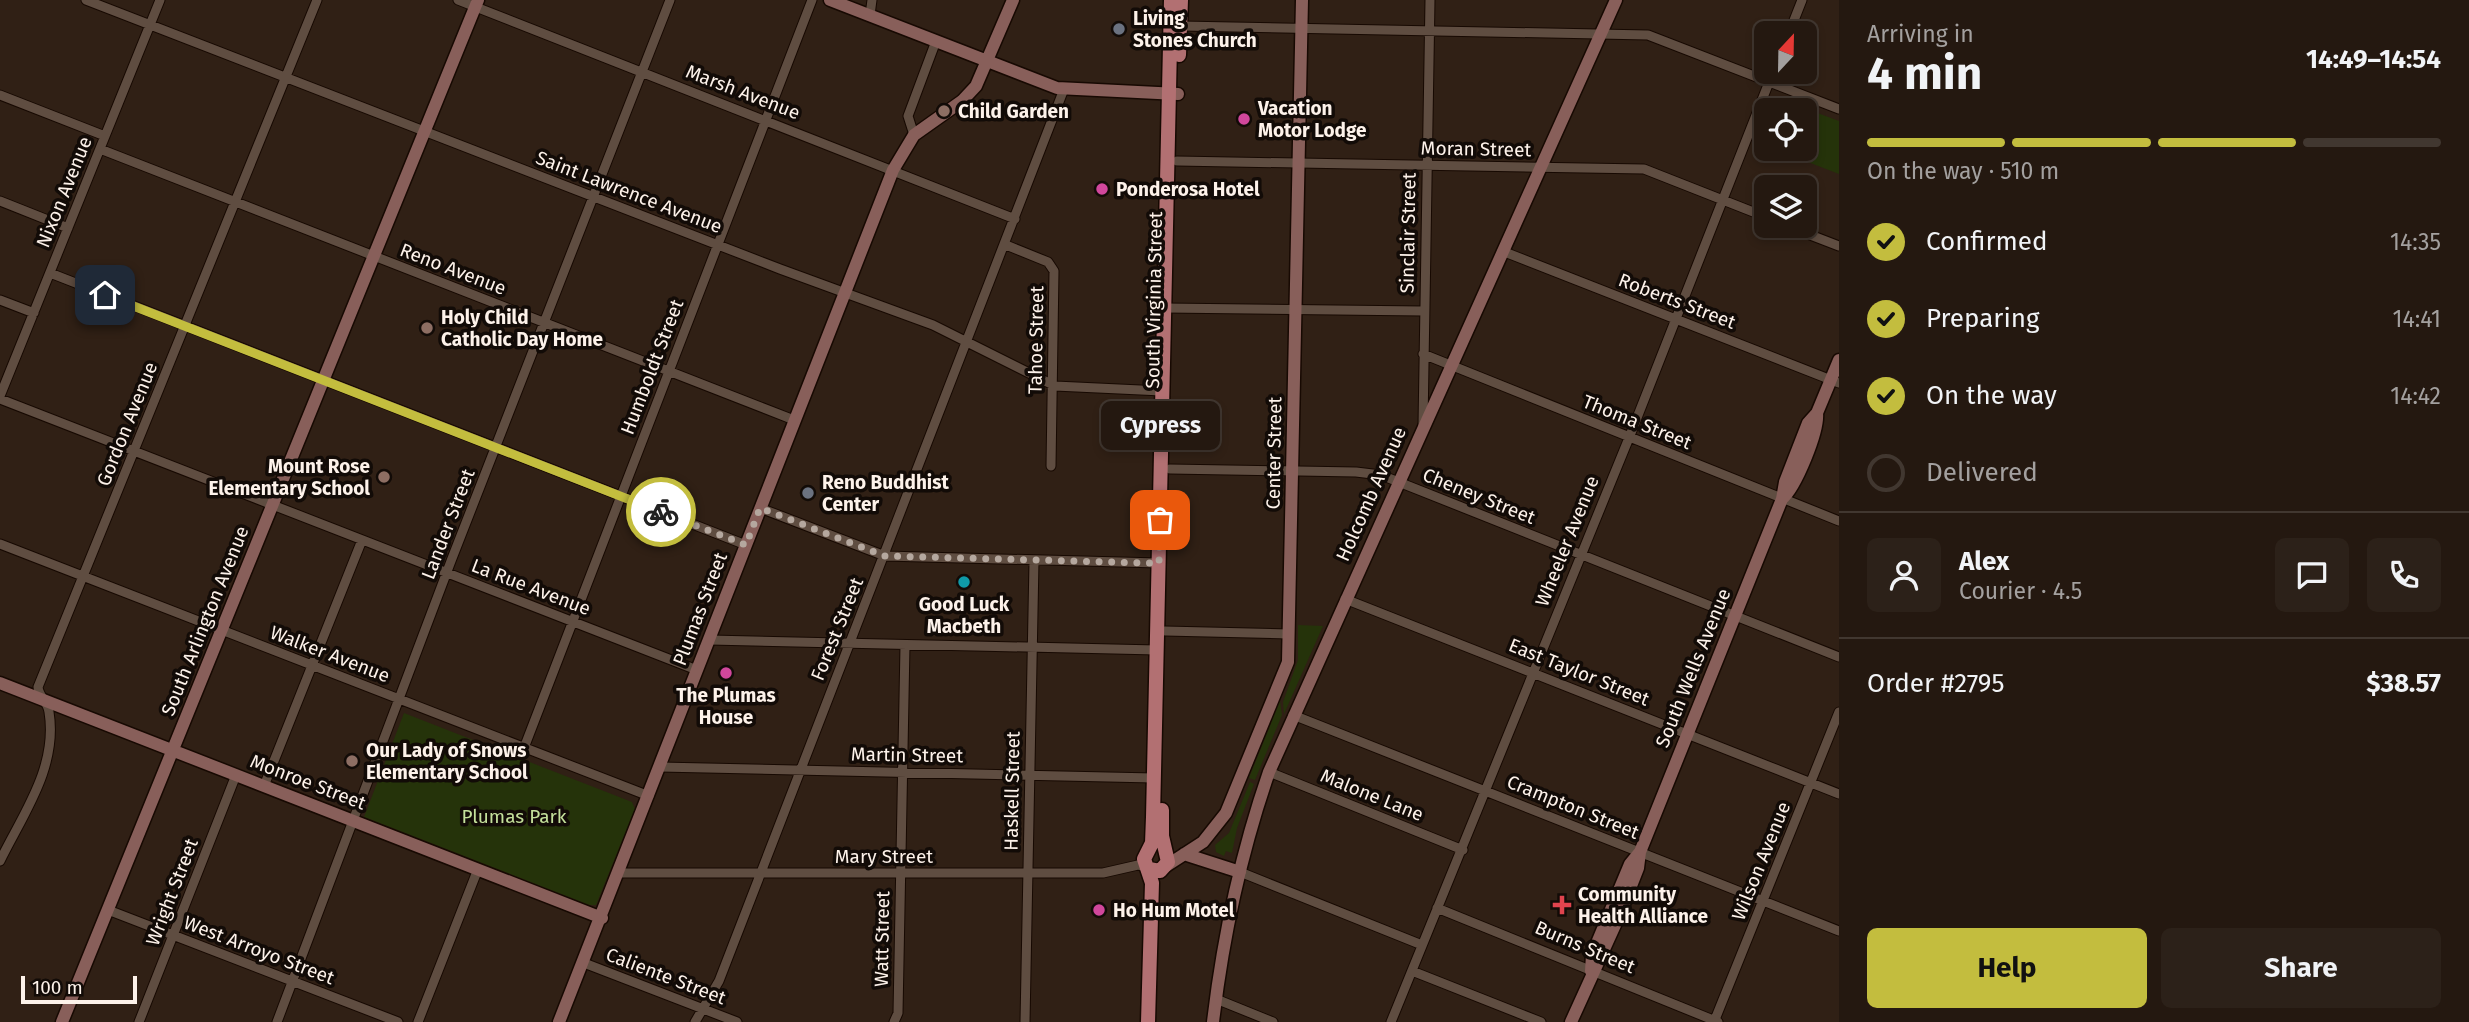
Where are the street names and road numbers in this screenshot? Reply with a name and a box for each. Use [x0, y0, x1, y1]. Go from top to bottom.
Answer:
street label: Marsh Avenue [683, 60, 803, 124]
street label: Nixon Avenue [31, 133, 97, 251]
street label: Moran Street [1421, 137, 1532, 161]
street label: Saint Lawrence Avenue [533, 146, 725, 238]
street label: Sinclair Street [1395, 172, 1421, 294]
street label: South Virginia Street [1141, 211, 1167, 389]
street label: Reno Avenue [397, 238, 509, 300]
street label: Roberts Street [1615, 268, 1739, 334]
street label: Tahoe Street [1024, 285, 1048, 394]
street label: Humboldt Street [616, 296, 688, 438]
street label: Gordon Avenue [92, 359, 162, 489]
street label: Thoma Street [1579, 390, 1695, 454]
street label: Center Street [1262, 396, 1286, 509]
street label: Holcomb Avenue [1331, 423, 1411, 565]
street label: Cheney Street [1419, 463, 1539, 529]
street label: Lander Street [416, 465, 480, 582]
street label: Wheeler Avenue [1530, 472, 1604, 610]
street label: South Arlington Avenue [156, 523, 254, 719]
street label: Plumas Street [668, 549, 732, 669]
street label: La Rue Avenue [468, 554, 594, 620]
street label: Forest Street [806, 574, 868, 684]
street label: South Wells Avenue [1651, 585, 1735, 751]
street label: Walker Avenue [267, 621, 393, 687]
street label: East Taylor Street [1505, 633, 1653, 711]
street label: Haskell Street [999, 731, 1025, 851]
street label: Martin Street [851, 743, 964, 767]
street label: Monroe Street [247, 749, 369, 815]
street label: Malone Lane [1317, 764, 1427, 826]
street label: Crampton Street [1504, 770, 1642, 844]
street label: Wilson Avenue [1727, 798, 1795, 924]
street label: Wright Street [141, 835, 203, 949]
street label: Mary Street [835, 845, 933, 868]
street label: Watt Street [870, 891, 894, 987]
street label: West Arroyo Street [180, 911, 338, 989]
street label: Burns Street [1531, 916, 1639, 978]
street label: Caliente Street [603, 943, 729, 1009]

